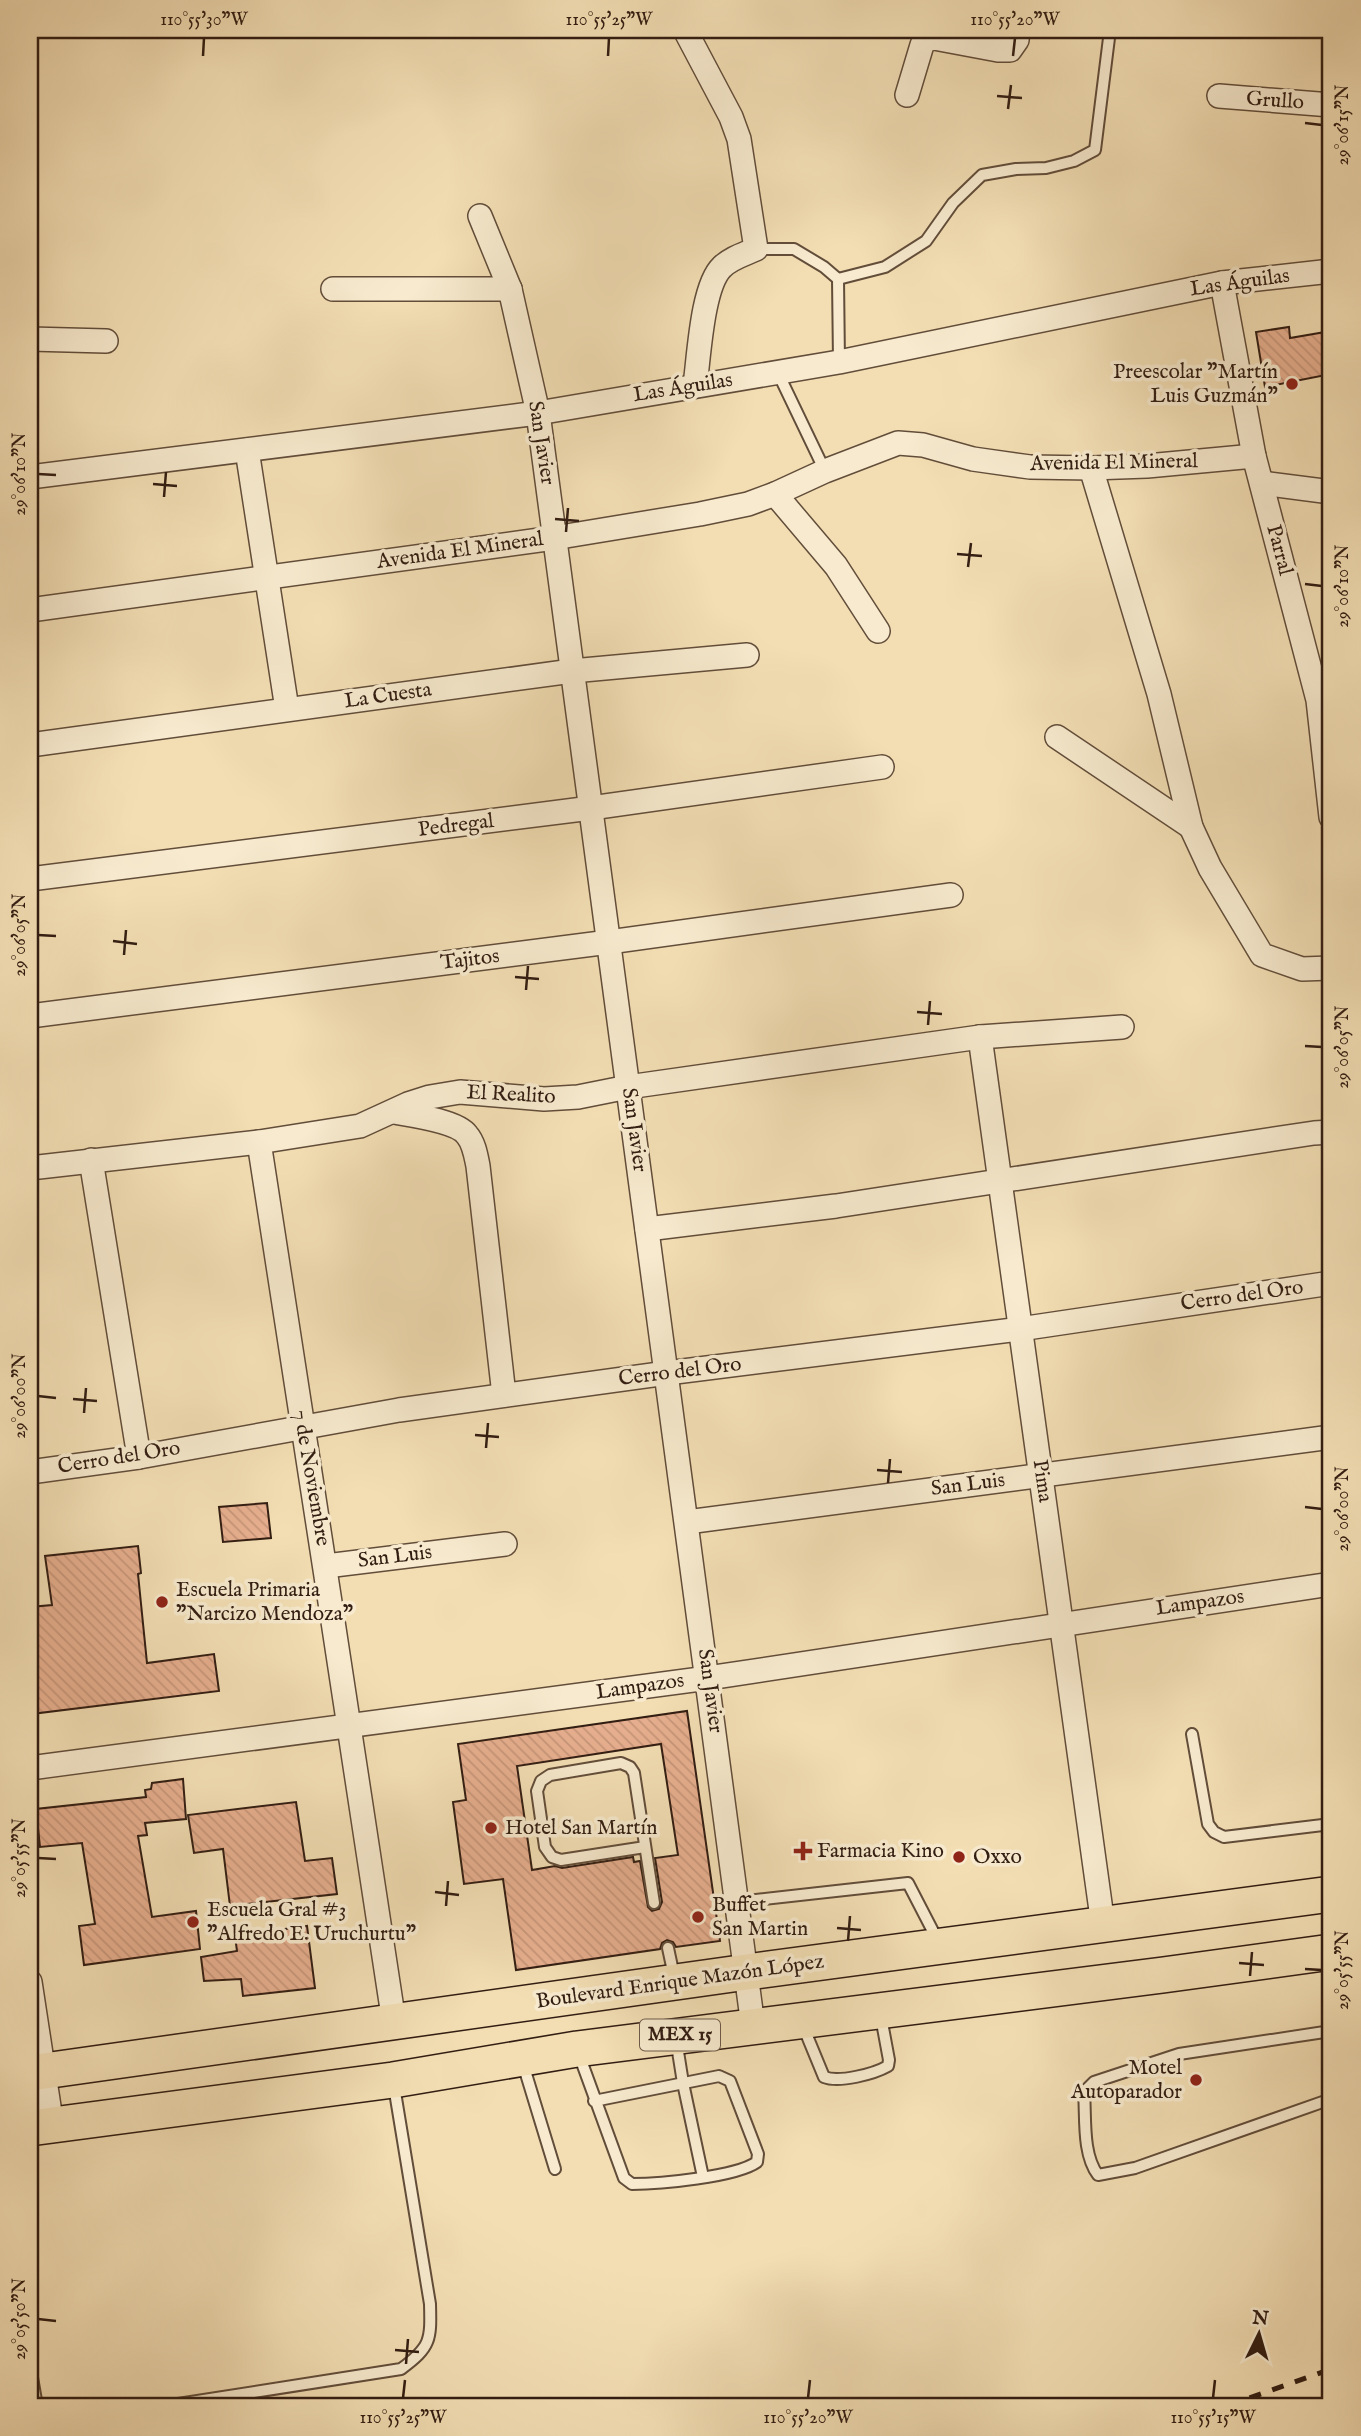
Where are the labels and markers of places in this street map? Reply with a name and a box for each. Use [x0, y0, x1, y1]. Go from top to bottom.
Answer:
place label: Preescolar "Martín Luis Guzmán" [1113, 359, 1278, 410]
marker: Preescolar "Martín Luis Guzmán" [1284, 376, 1300, 392]
place label: Escuela Primaria "Narcizo Mendoza" [176, 1577, 353, 1628]
marker: Escuela Primaria "Narcizo Mendoza" [154, 1594, 170, 1610]
place label: Hotel San Martín [505, 1815, 657, 1842]
marker: Hotel San Martín [483, 1820, 499, 1836]
place label: Farmacia Kino [817, 1838, 944, 1865]
marker: Farmacia Kino [795, 1843, 811, 1859]
place label: Oxxo [973, 1844, 1022, 1871]
marker: Oxxo [951, 1849, 967, 1865]
place label: Buffet San Martin [712, 1892, 808, 1943]
place label: Escuela Gral #3 "Alfredo E. Uruchurtu" [207, 1897, 416, 1948]
marker: Buffet San Martin [690, 1909, 706, 1925]
marker: Escuela Gral #3 "Alfredo E. Uruchurtu" [185, 1914, 201, 1930]
place label: Motel Autoparador [1070, 2055, 1182, 2106]
marker: Motel Autoparador [1188, 2072, 1204, 2088]

